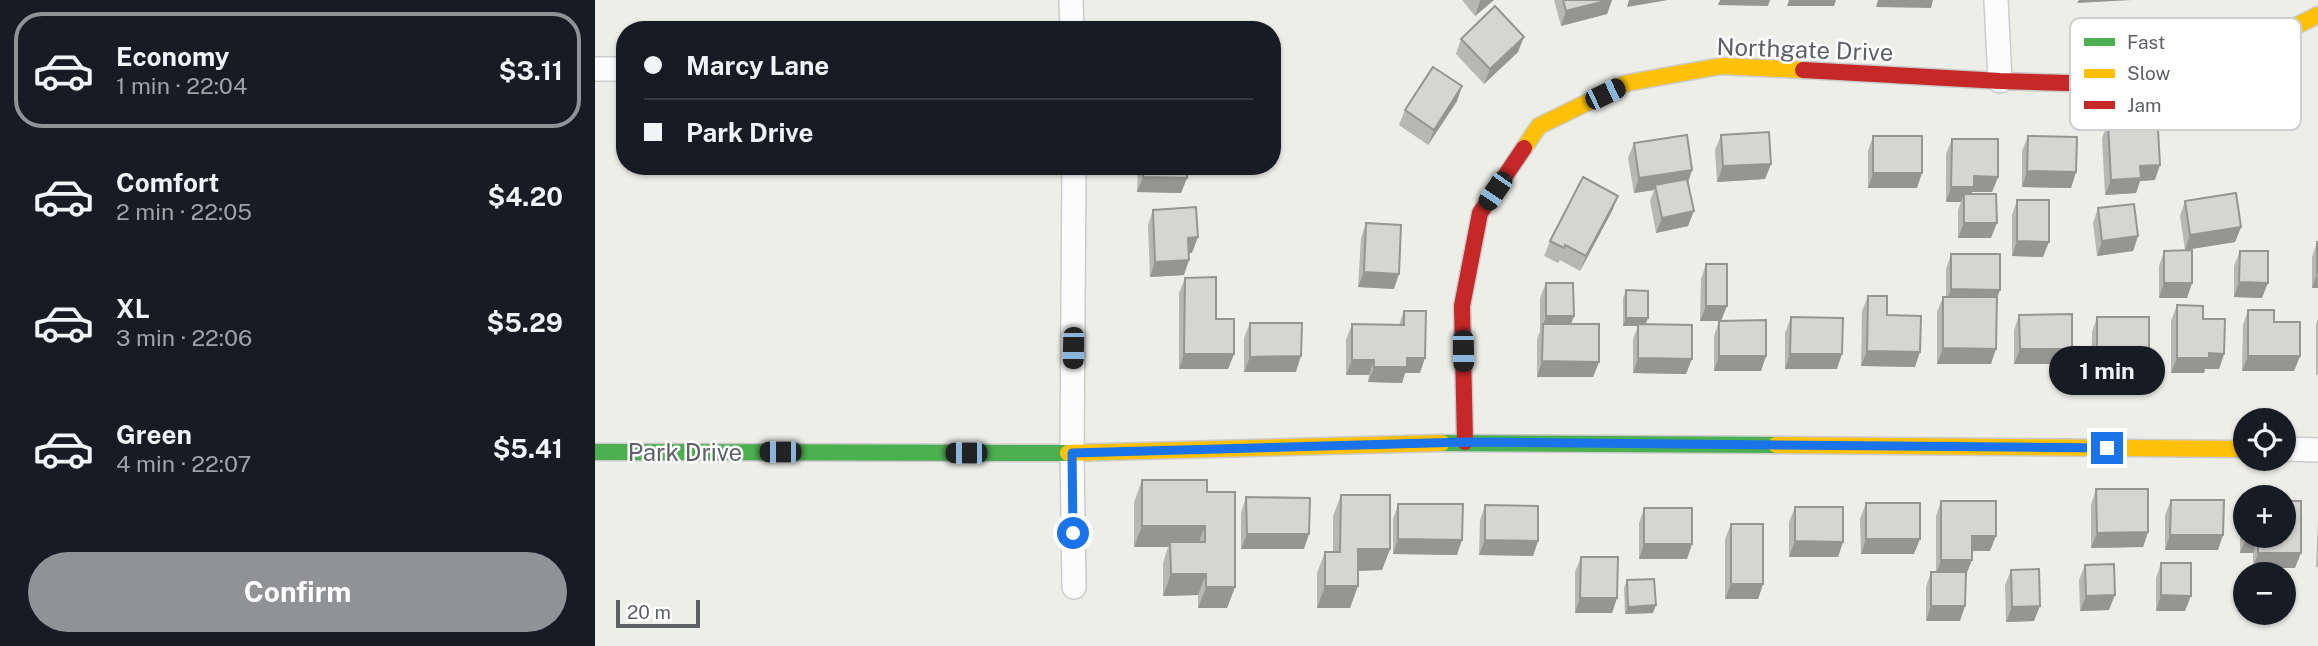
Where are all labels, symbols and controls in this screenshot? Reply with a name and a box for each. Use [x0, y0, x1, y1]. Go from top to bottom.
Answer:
legend [2070, 18, 2301, 130]
text: Fast [2127, 31, 2165, 53]
street label: Northgate Drive [1716, 32, 1894, 66]
icon: car [32, 39, 95, 102]
text: Economy [116, 41, 229, 72]
text: Marcy Lane [686, 50, 829, 81]
text: $3.11 [499, 55, 563, 86]
text: Slow [2127, 62, 2171, 84]
text: 1 min · 22:04 [116, 72, 247, 99]
car [1582, 75, 1629, 113]
text: Jam [2127, 94, 2161, 116]
text: Park Drive [686, 117, 813, 148]
icon: car [32, 165, 95, 228]
text: Comfort [116, 167, 219, 198]
car [1475, 168, 1516, 214]
text: $4.20 [487, 181, 563, 212]
text: 2 min · 22:05 [116, 198, 252, 225]
icon: car [32, 291, 95, 354]
text: XL [116, 293, 150, 324]
text: $5.29 [487, 307, 563, 338]
text: 3 min · 22:06 [116, 324, 252, 351]
car [1063, 327, 1084, 369]
car [1453, 330, 1474, 372]
callout: 1 min [2049, 346, 2165, 396]
text: 1 min [2079, 357, 2135, 384]
map controls [2233, 408, 2296, 625]
button: locate [2233, 408, 2296, 471]
icon: car [32, 417, 95, 480]
text: Green [116, 419, 192, 450]
route end [2091, 432, 2123, 464]
text: $5.41 [493, 433, 563, 464]
street label: Park Drive [628, 438, 742, 466]
car [760, 442, 802, 463]
car [946, 443, 988, 464]
text: 4 min · 22:07 [116, 450, 251, 477]
button: + [2233, 485, 2296, 548]
route start [1057, 517, 1089, 549]
button: Confirm [28, 552, 567, 632]
button: − [2233, 562, 2296, 625]
scale bar [616, 597, 700, 629]
text: 20 m [627, 601, 671, 623]

